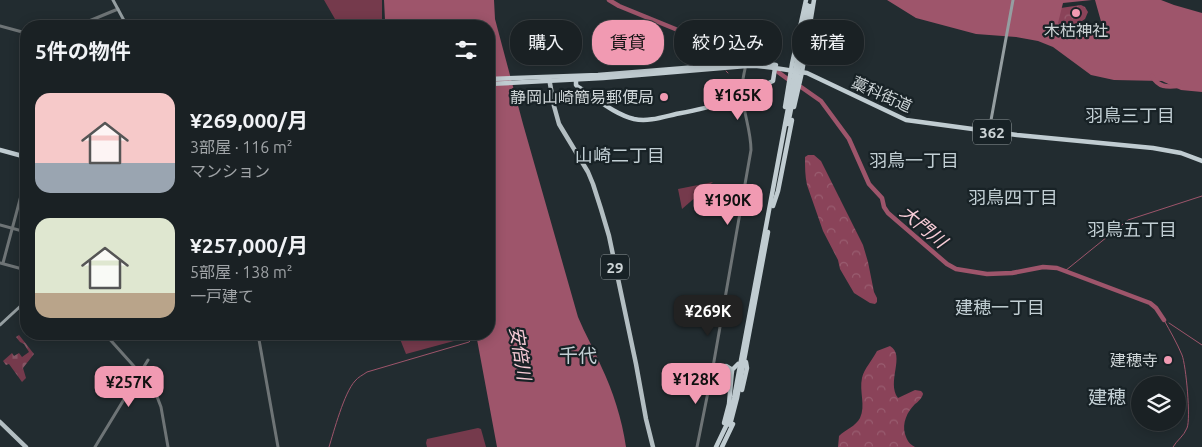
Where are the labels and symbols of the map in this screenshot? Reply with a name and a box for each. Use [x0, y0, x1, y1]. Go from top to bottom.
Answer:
marker: 木枯神社 [1070, 7, 1082, 19]
place label: 木枯神社 [1044, 21, 1108, 39]
street label: 藁科街道 [849, 73, 915, 115]
pin: ¥165K [703, 78, 773, 121]
place label: 静岡山崎簡易郵便局 [510, 88, 654, 106]
marker: 静岡山崎簡易郵便局 [658, 91, 670, 103]
district label: 羽鳥三丁目 [1085, 105, 1175, 125]
road number: 362 [973, 120, 1011, 144]
district label: 山崎二丁目 [575, 145, 665, 165]
district label: 羽鳥一丁目 [869, 150, 959, 170]
pin: ¥190K [693, 184, 763, 226]
district label: 羽鳥四丁目 [968, 187, 1058, 207]
water label: 大門川 [897, 201, 953, 252]
district label: 羽鳥五丁目 [1087, 219, 1177, 239]
road number: 29 [601, 254, 629, 280]
pin: ¥269K [673, 294, 743, 337]
district label: 建穂一丁目 [955, 297, 1045, 317]
water label: 安倍川 [507, 325, 535, 383]
district label: 千代 [559, 344, 597, 366]
place label: 建穂寺 [1110, 351, 1158, 369]
marker: 建穂寺 [1162, 354, 1174, 366]
pin: ¥128K [661, 362, 731, 405]
pin: ¥257K [94, 366, 164, 408]
district label: 建穂 [1088, 386, 1126, 408]

